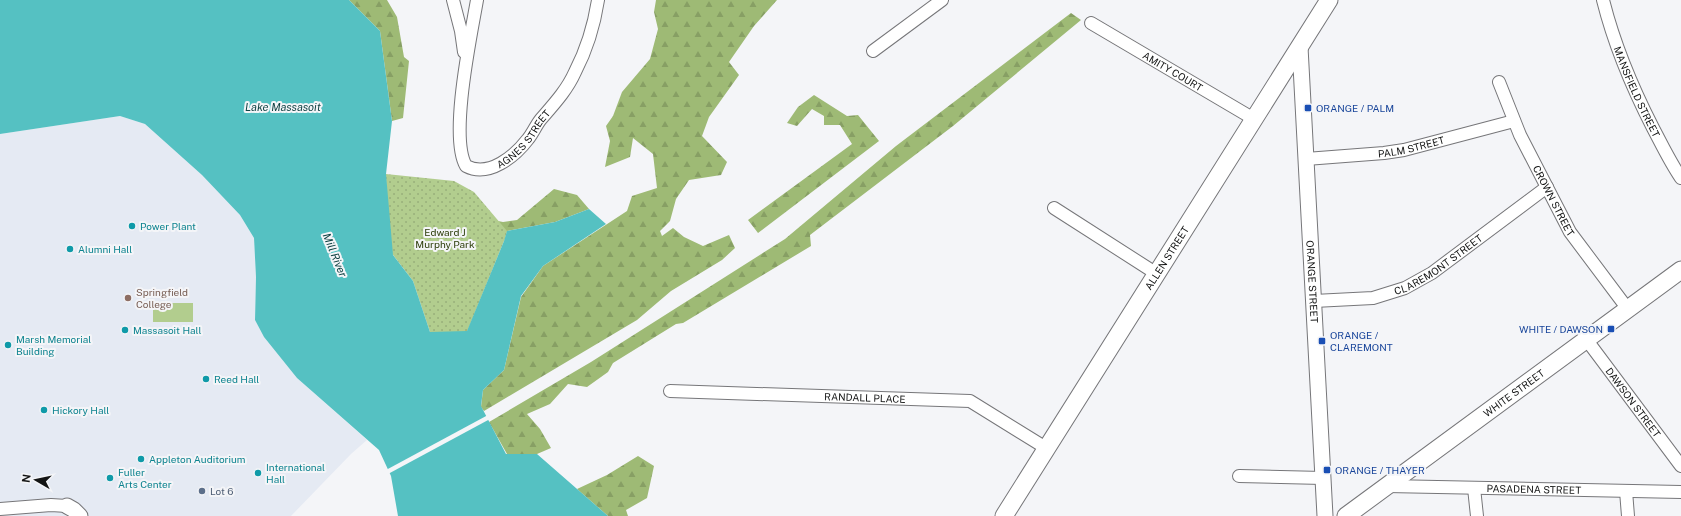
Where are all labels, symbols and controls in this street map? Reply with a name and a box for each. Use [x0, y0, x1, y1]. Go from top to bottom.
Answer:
street label: MANSFIELD STREET [1612, 45, 1663, 139]
street label: AMITY COURT [1141, 49, 1205, 93]
water label: Lake Massasoit [245, 101, 322, 113]
place label: ORANGE / PALM [1316, 102, 1394, 114]
marker: ORANGE / PALM [1303, 103, 1313, 113]
street label: AGNES STREET [494, 107, 552, 171]
street label: PALM STREET [1377, 134, 1446, 159]
street label: CROWN STREET [1531, 163, 1577, 239]
place label: Power Plant [140, 220, 196, 232]
marker: Power Plant [127, 221, 137, 231]
street label: ALLEN STREET [1142, 224, 1191, 292]
park label: Edward J Murphy Park [415, 226, 475, 250]
water label: Mill River [321, 231, 350, 279]
street label: CLAREMONT STREET [1393, 232, 1484, 297]
street label: ORANGE STREET [1304, 240, 1321, 323]
place label: Alumni Hall [78, 243, 132, 255]
marker: Alumni Hall [65, 244, 75, 254]
place label: Springfield College [136, 286, 188, 310]
marker: Springfield College [123, 293, 133, 303]
place label: WHITE / DAWSON [1519, 323, 1603, 335]
place label: Massasoit Hall [133, 324, 201, 336]
marker: WHITE / DAWSON [1606, 324, 1616, 334]
marker: Massasoit Hall [120, 325, 130, 335]
place label: ORANGE / CLAREMONT [1330, 329, 1393, 353]
place label: Marsh Memorial Building [16, 333, 91, 357]
marker: ORANGE / CLAREMONT [1317, 336, 1327, 346]
marker: Marsh Memorial Building [3, 340, 13, 350]
street label: DAWSON STREET [1603, 365, 1663, 439]
street label: WHITE STREET [1481, 367, 1546, 419]
place label: Reed Hall [214, 373, 259, 385]
marker: Reed Hall [201, 374, 211, 384]
street label: RANDALL PLACE [824, 390, 906, 405]
place label: Hickory Hall [52, 404, 109, 416]
marker: Hickory Hall [39, 405, 49, 415]
place label: Appleton Auditorium [149, 453, 245, 465]
marker: Appleton Auditorium [136, 454, 146, 464]
north arrow [16, 460, 56, 500]
place label: International Hall [266, 461, 325, 485]
place label: ORANGE / THAYER [1335, 464, 1425, 476]
marker: ORANGE / THAYER [1322, 465, 1332, 475]
place label: Fuller Arts Center [118, 466, 172, 490]
marker: International Hall [253, 468, 263, 478]
text: N [20, 473, 33, 484]
marker: Fuller Arts Center [105, 473, 115, 483]
street label: PASADENA STREET [1487, 482, 1581, 496]
place label: Lot 6 [210, 485, 234, 497]
marker: Lot 6 [197, 486, 207, 496]

